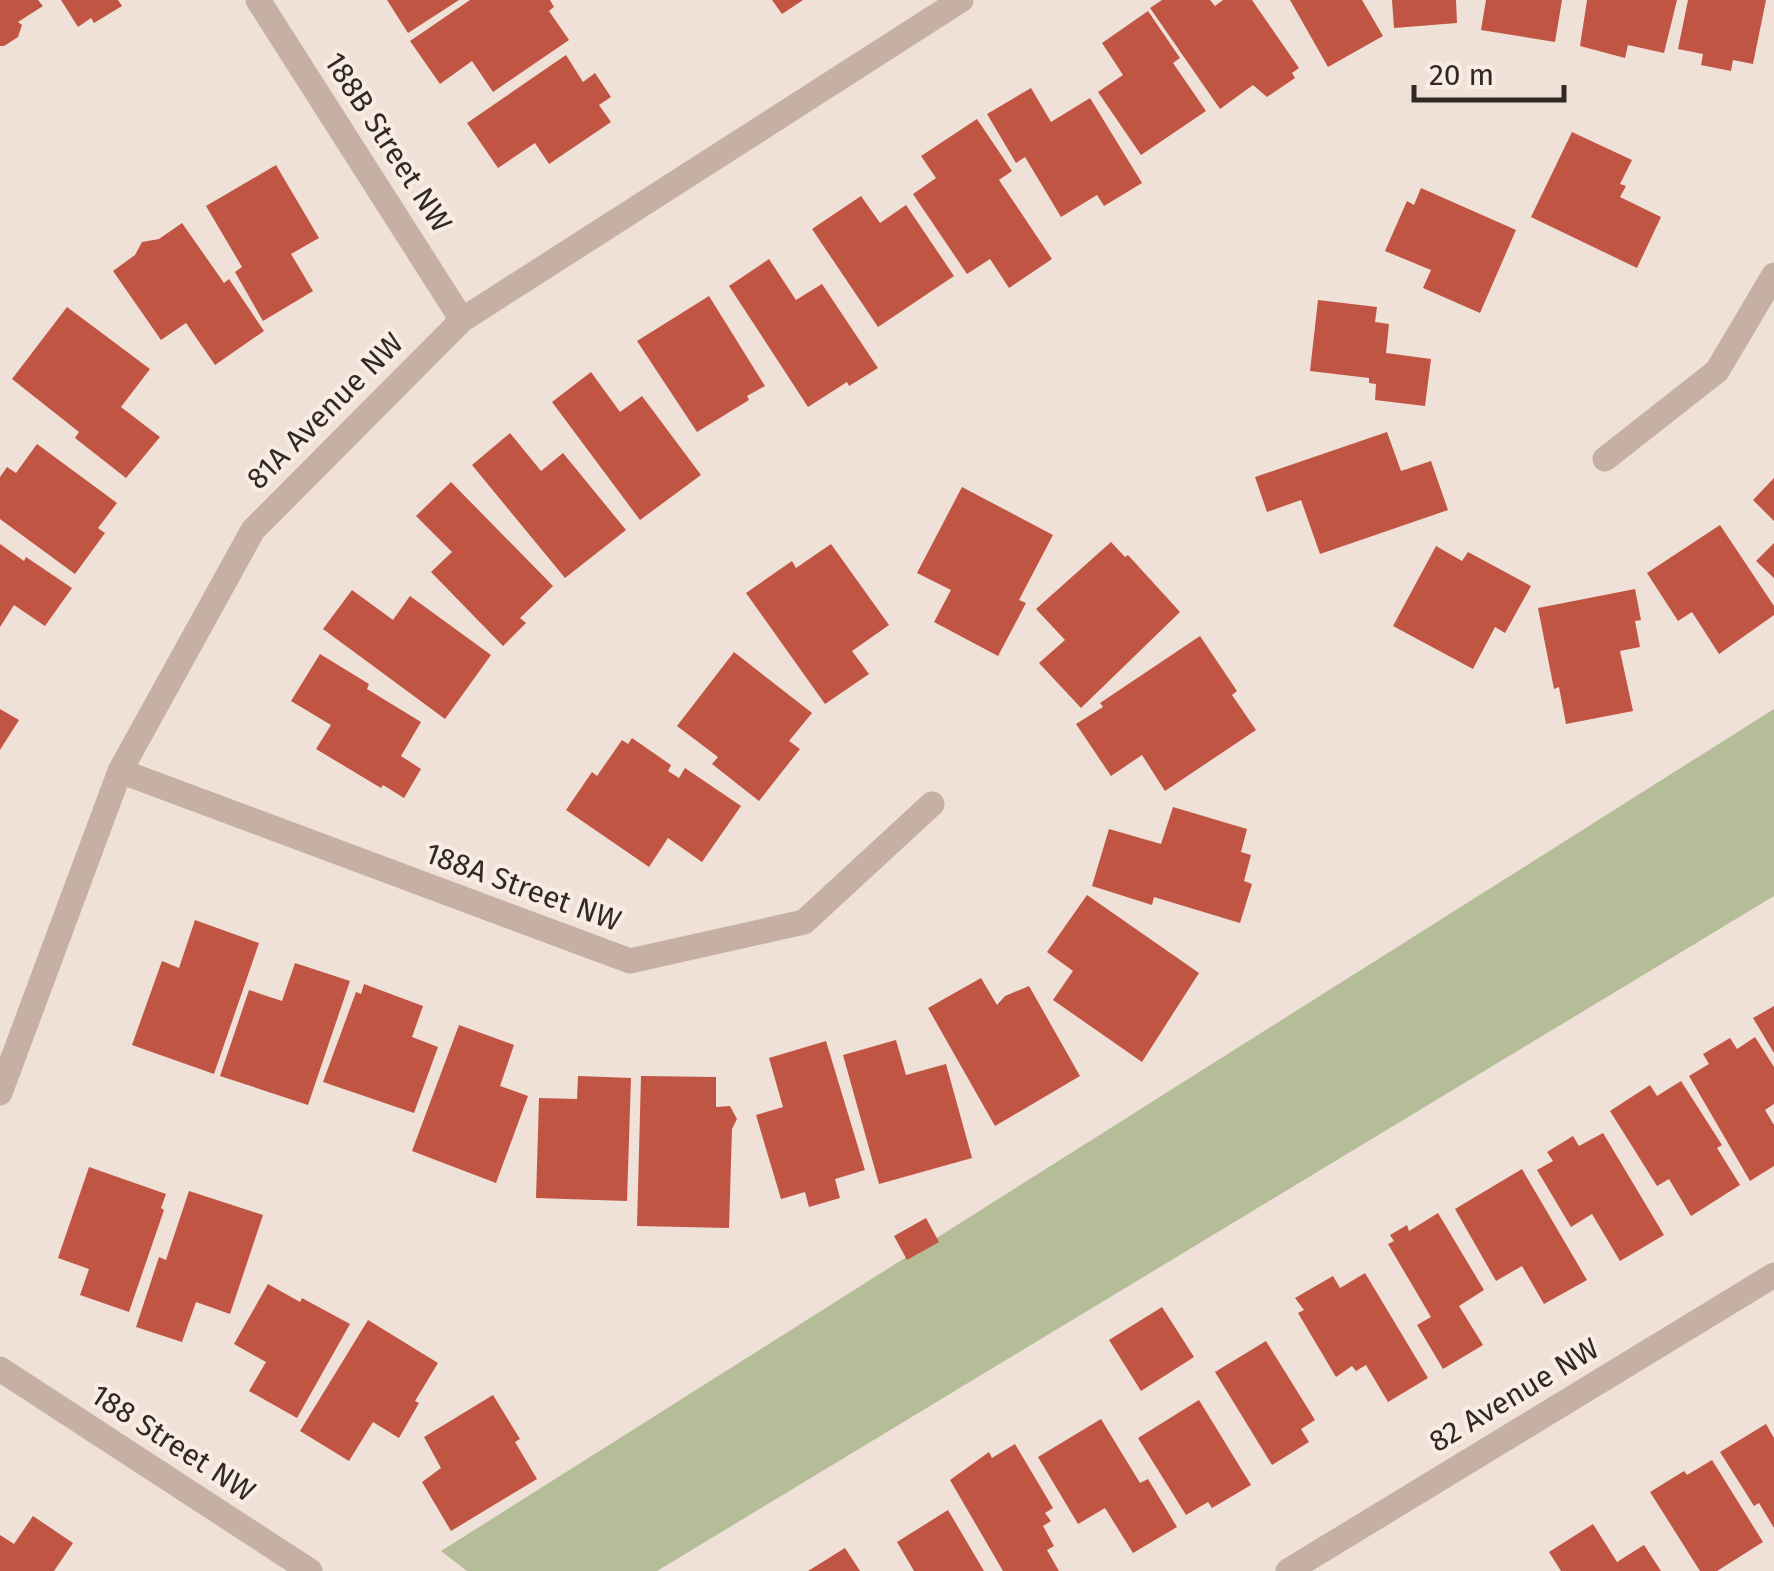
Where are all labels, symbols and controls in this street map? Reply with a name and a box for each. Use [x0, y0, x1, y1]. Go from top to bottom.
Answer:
scale bar [1414, 40, 1564, 102]
street label: 188B Street NW [317, 45, 460, 239]
text: 20 m [1429, 57, 1494, 93]
street label: 81A Avenue NW [239, 325, 411, 497]
street label: 188A Street NW [420, 835, 626, 939]
street label: 82 Avenue NW [1423, 1330, 1606, 1460]
street label: 188 Street NW [84, 1377, 262, 1510]

